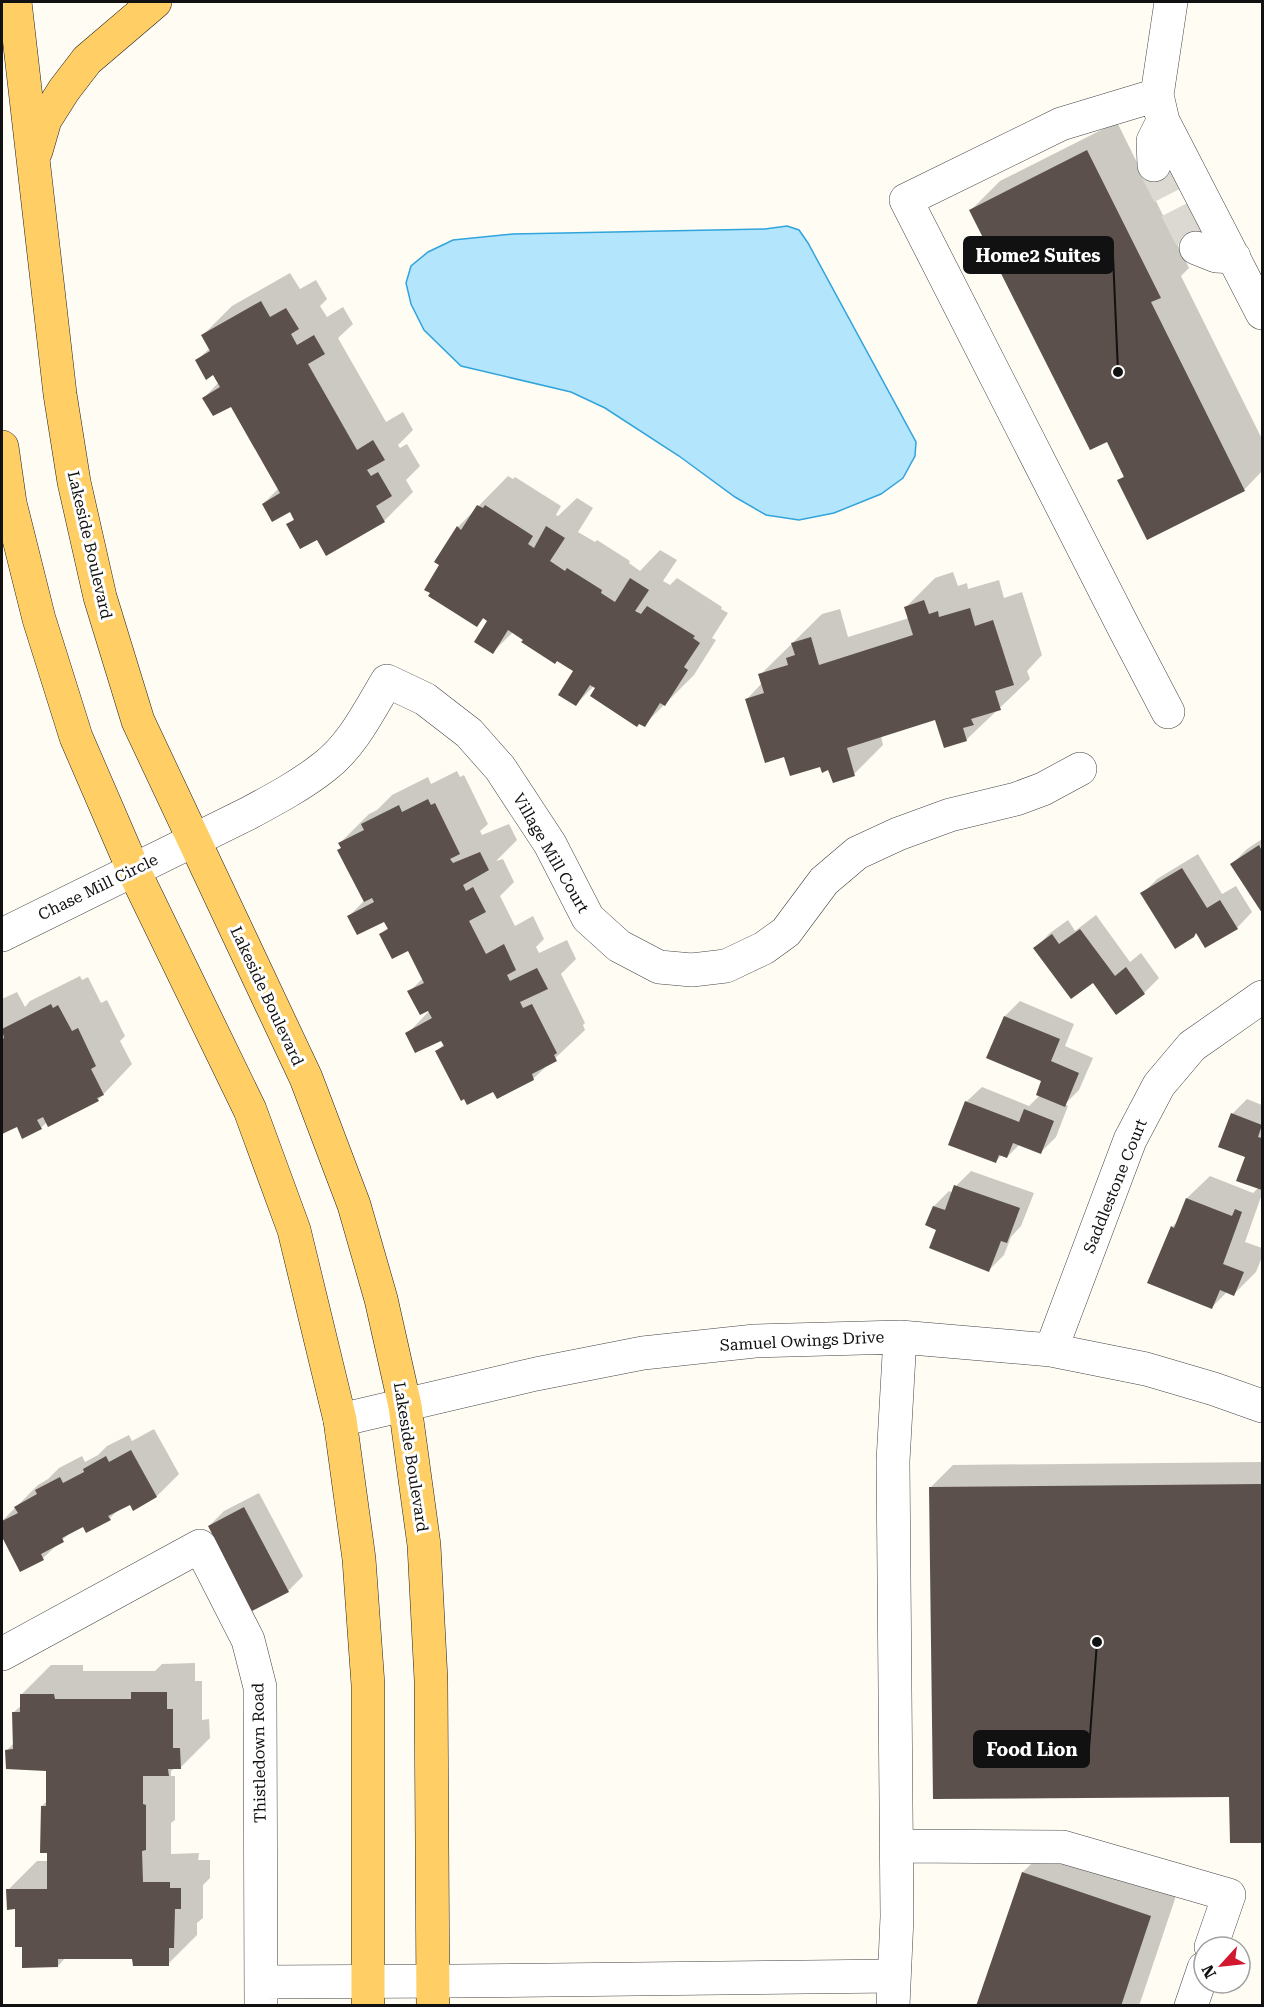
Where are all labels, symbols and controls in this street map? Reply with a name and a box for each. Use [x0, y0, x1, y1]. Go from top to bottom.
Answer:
callout: Home2 Suites [964, 237, 1113, 273]
text: Home2 Suites [975, 245, 1101, 266]
street label: Lakeside Boulevard [64, 469, 116, 621]
street label: Village Mill Court [509, 790, 593, 916]
street label: Chase Mill Circle [35, 850, 161, 924]
street label: Lakeside Boulevard [226, 923, 308, 1069]
street label: Saddlestone Court [1079, 1116, 1151, 1256]
street label: Samuel Owings Drive [719, 1327, 885, 1355]
street label: Lakeside Boulevard [390, 1381, 432, 1533]
street label: Thistledown Road [248, 1683, 270, 1823]
callout: Food Lion [974, 1731, 1089, 1767]
text: Food Lion [986, 1739, 1078, 1760]
north arrow [1192, 1935, 1252, 1995]
text: N [1198, 1962, 1220, 1981]

